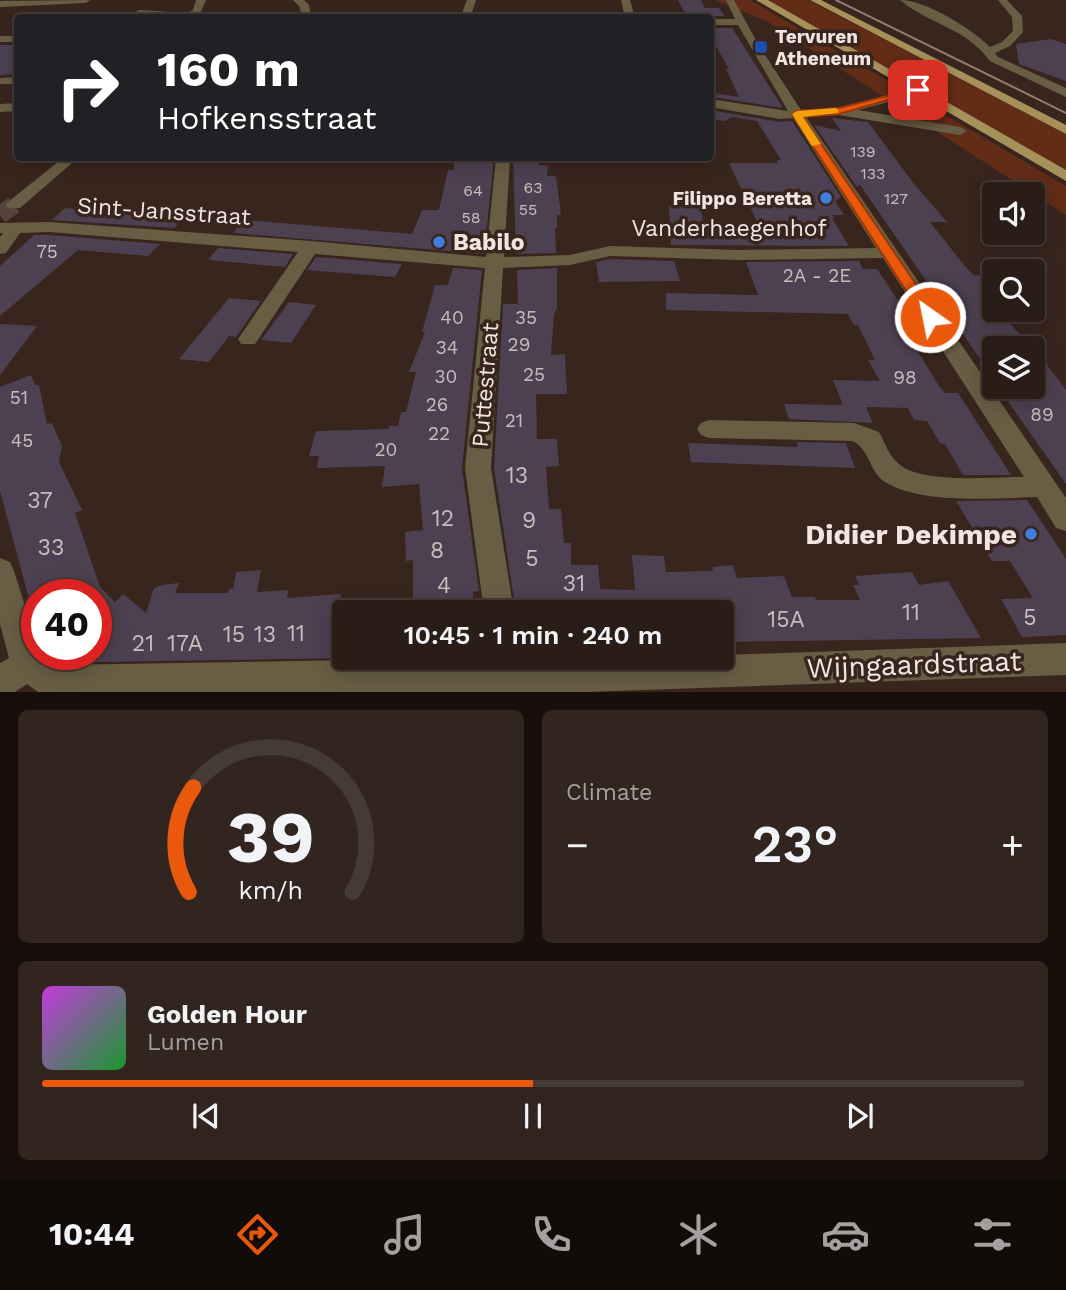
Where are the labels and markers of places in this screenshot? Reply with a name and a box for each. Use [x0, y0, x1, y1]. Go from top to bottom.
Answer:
place label: Tervuren Atheneum [775, 25, 871, 70]
marker: Tervuren Atheneum [753, 39, 769, 55]
pin [888, 60, 948, 120]
place label: Filippo Beretta [672, 187, 812, 210]
marker: Filippo Beretta [818, 190, 834, 206]
place label: Babilo [453, 229, 524, 256]
marker: Babilo [431, 234, 447, 250]
place label: Didier Dekimpe [805, 518, 1017, 551]
marker: Didier Dekimpe [1023, 526, 1039, 542]

